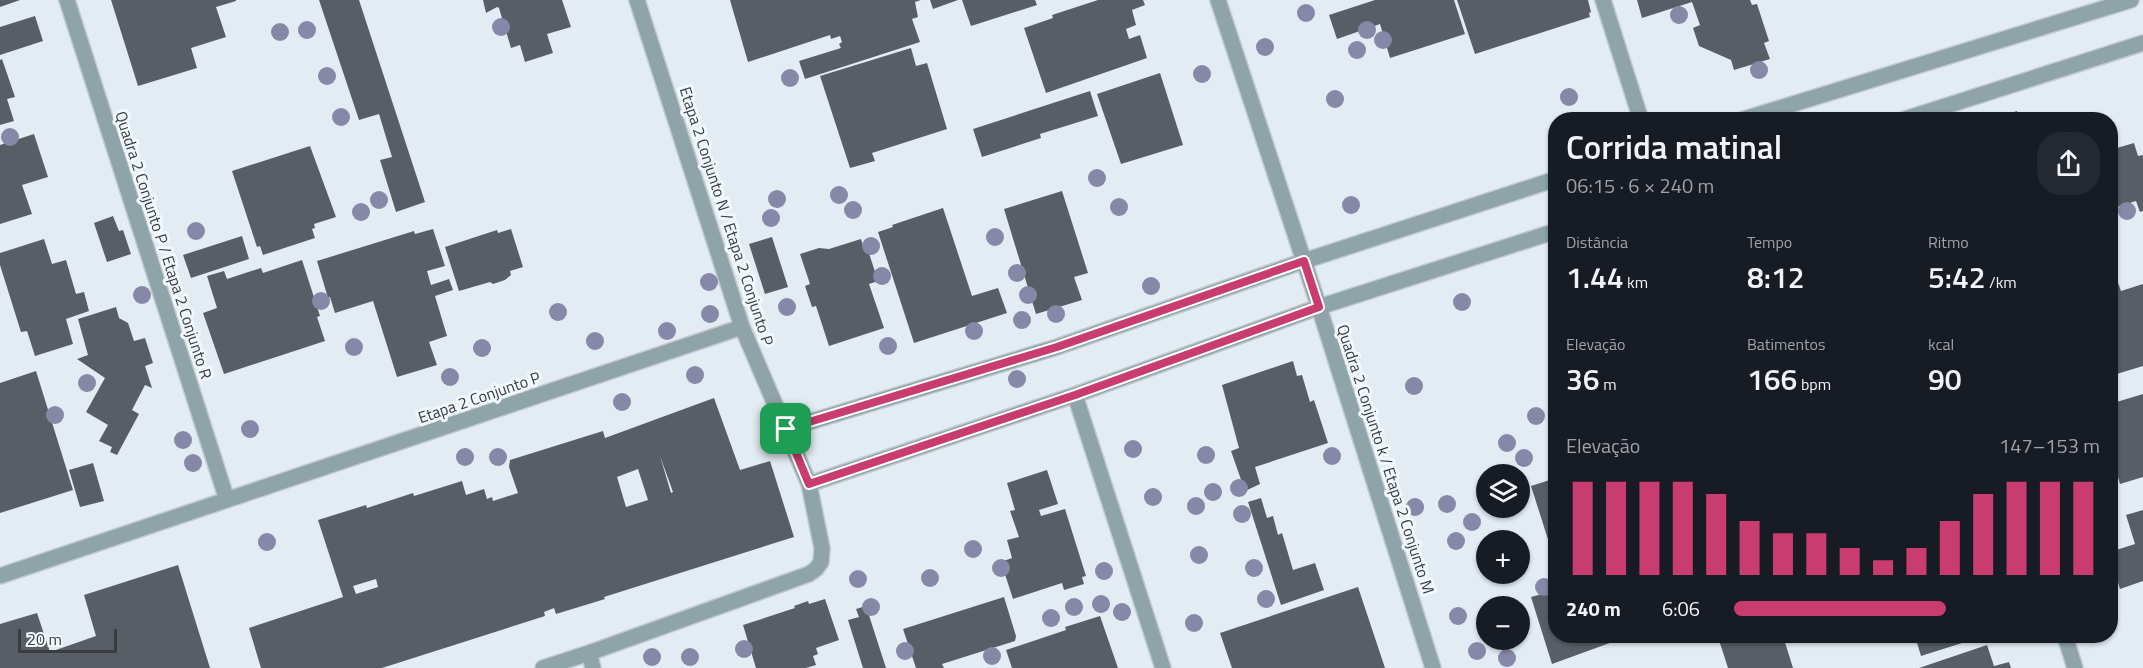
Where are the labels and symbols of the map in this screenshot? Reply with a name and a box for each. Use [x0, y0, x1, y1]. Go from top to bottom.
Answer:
street label: Etapa 2 Conjunto N / Etapa 2 Conjunto P [674, 83, 780, 349]
street label: Quadra 2 Conjunto P / Etapa 2 Conjunto R [109, 108, 219, 382]
street label: Quadra 2 Conjunto k / Etapa 2 Conjunto M [1331, 321, 1441, 597]
street label: Etapa 2 Conjunto P [415, 365, 543, 429]
pin [760, 403, 811, 454]
scale bar [18, 626, 117, 654]

